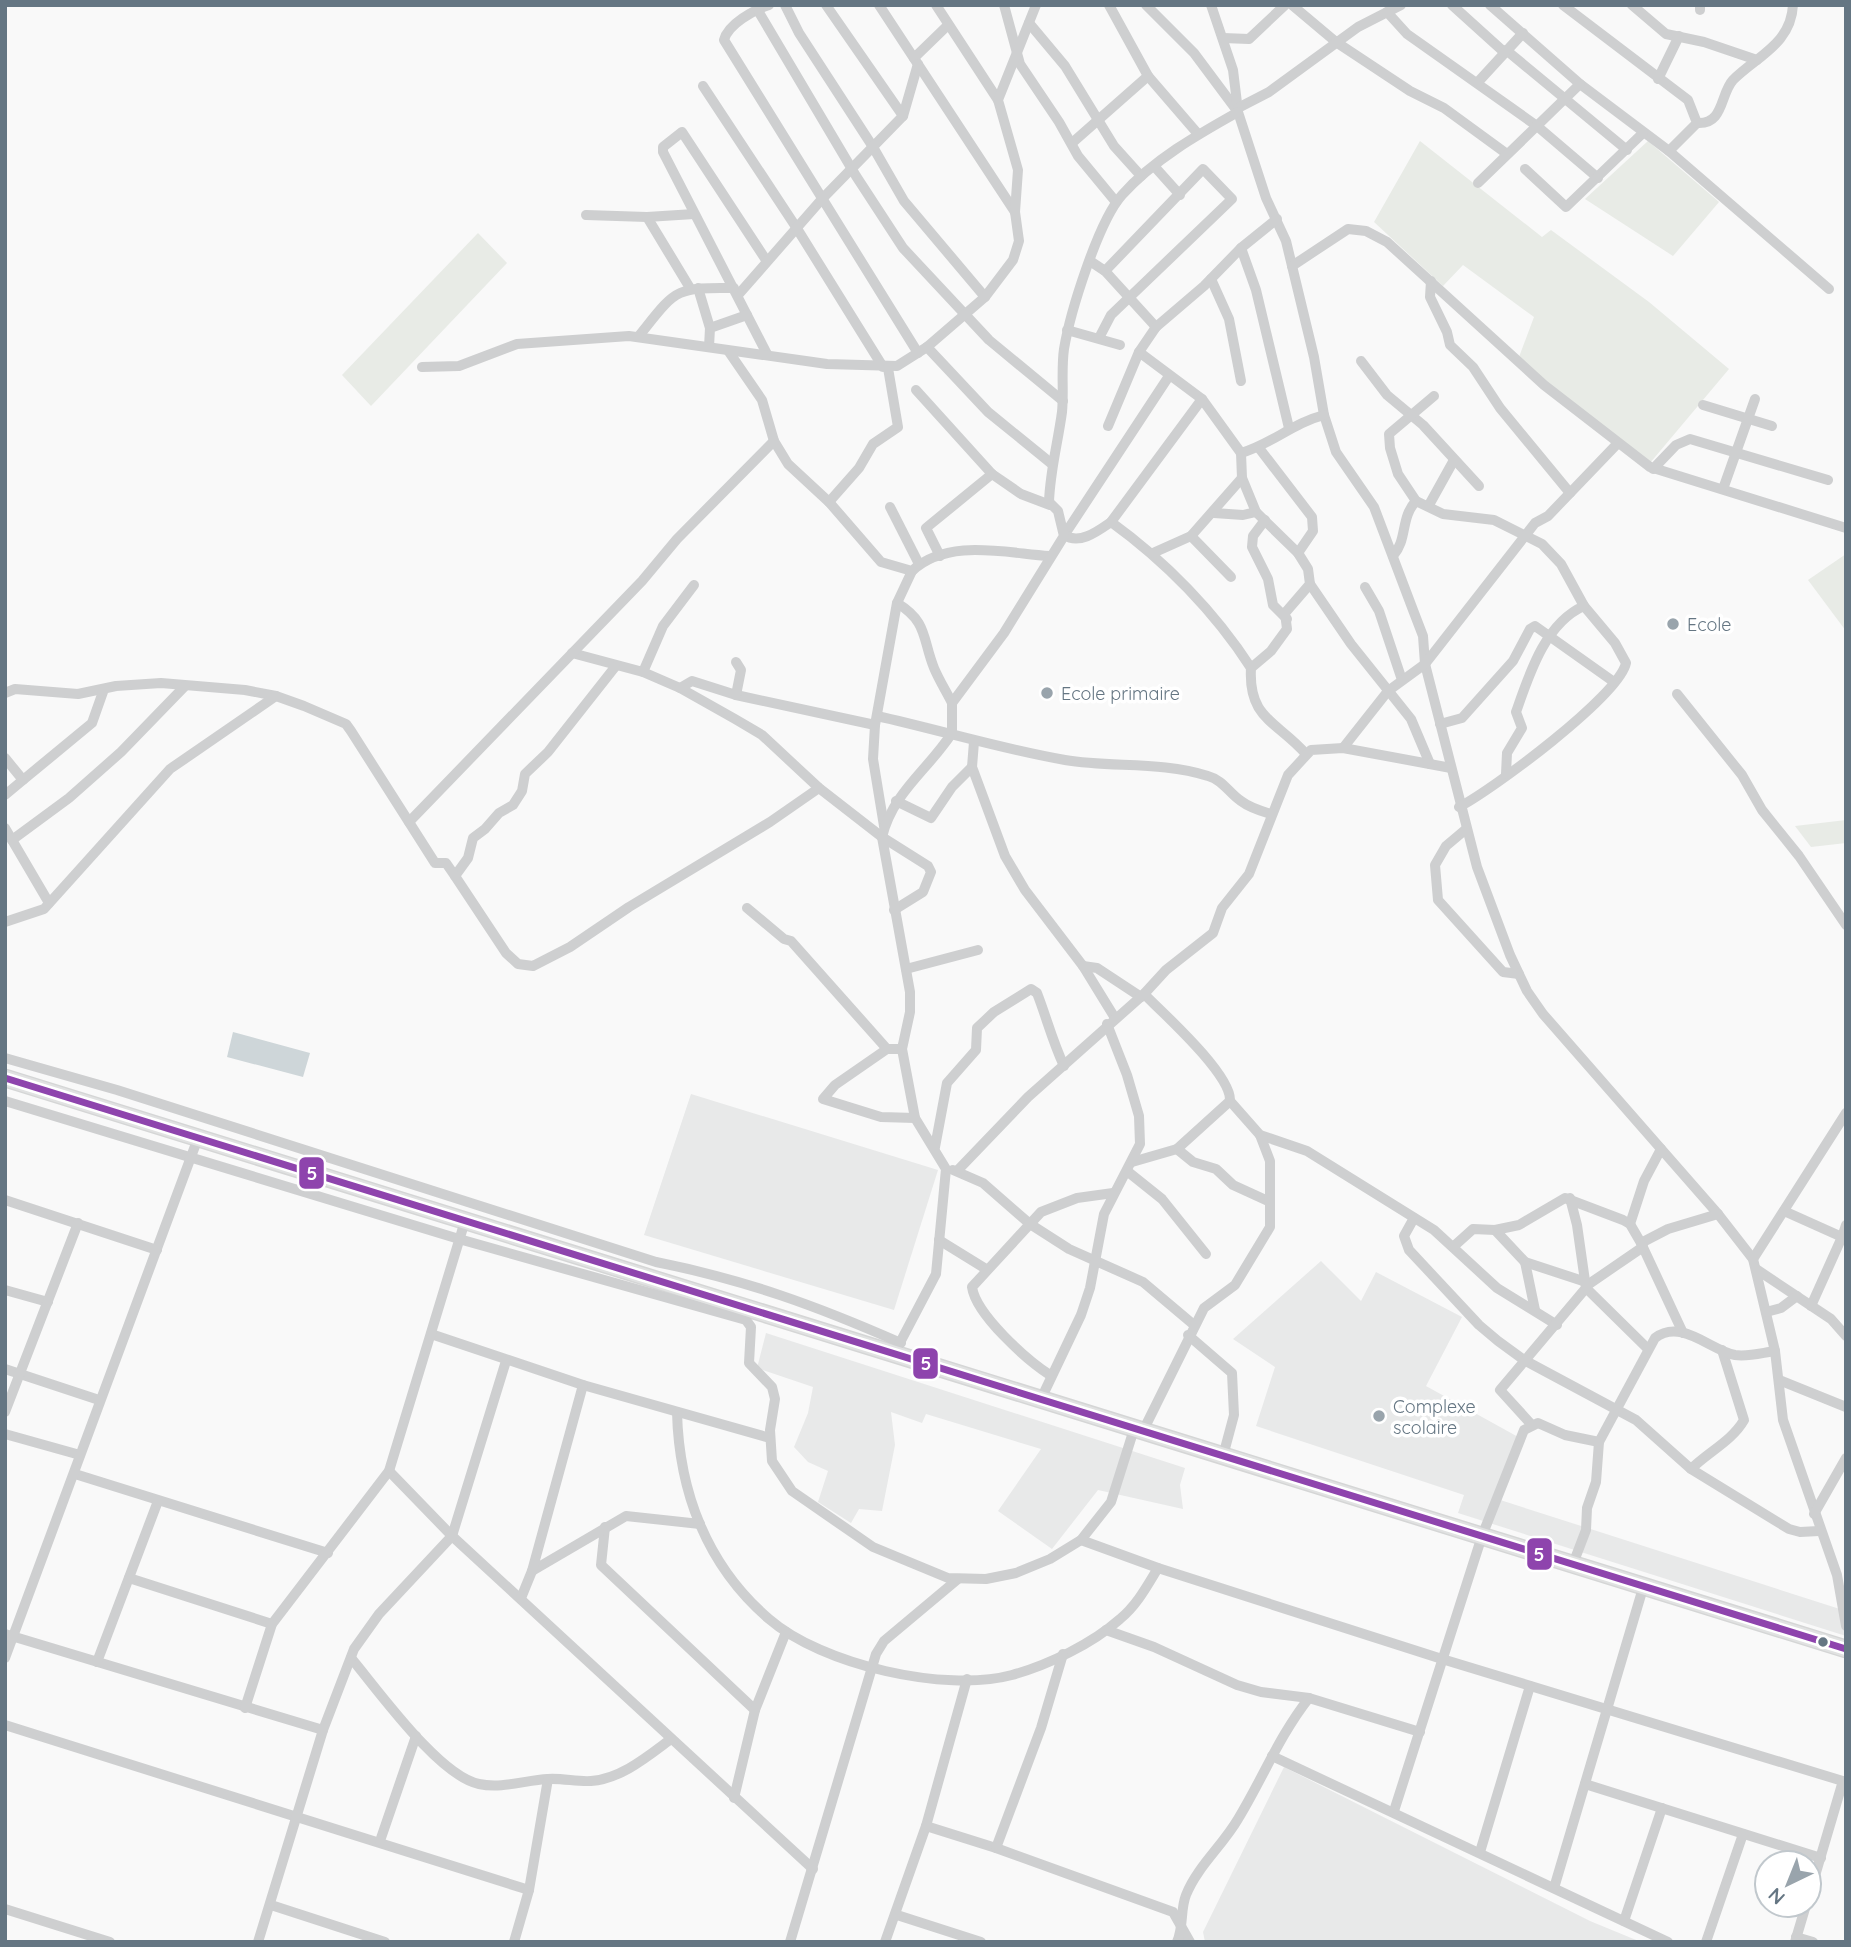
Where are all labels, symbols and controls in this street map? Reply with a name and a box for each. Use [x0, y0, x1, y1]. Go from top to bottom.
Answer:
place label: Ecole [1687, 613, 1731, 636]
marker: Ecole [1665, 616, 1681, 632]
place label: Ecole primaire [1061, 682, 1180, 705]
marker: Ecole primaire [1039, 685, 1055, 701]
line badge: 5 [298, 1156, 325, 1190]
text: 5 [307, 1161, 317, 1185]
line badge: 5 [912, 1347, 939, 1380]
text: 5 [921, 1351, 931, 1375]
place label: Complexe scolaire [1393, 1395, 1476, 1439]
marker: Complexe scolaire [1371, 1408, 1387, 1424]
line badge: 5 [1526, 1537, 1553, 1571]
text: 5 [1534, 1542, 1544, 1566]
unlabelled marker [1816, 1635, 1830, 1649]
north arrow [1753, 1849, 1823, 1919]
text: N [1763, 1883, 1790, 1910]

